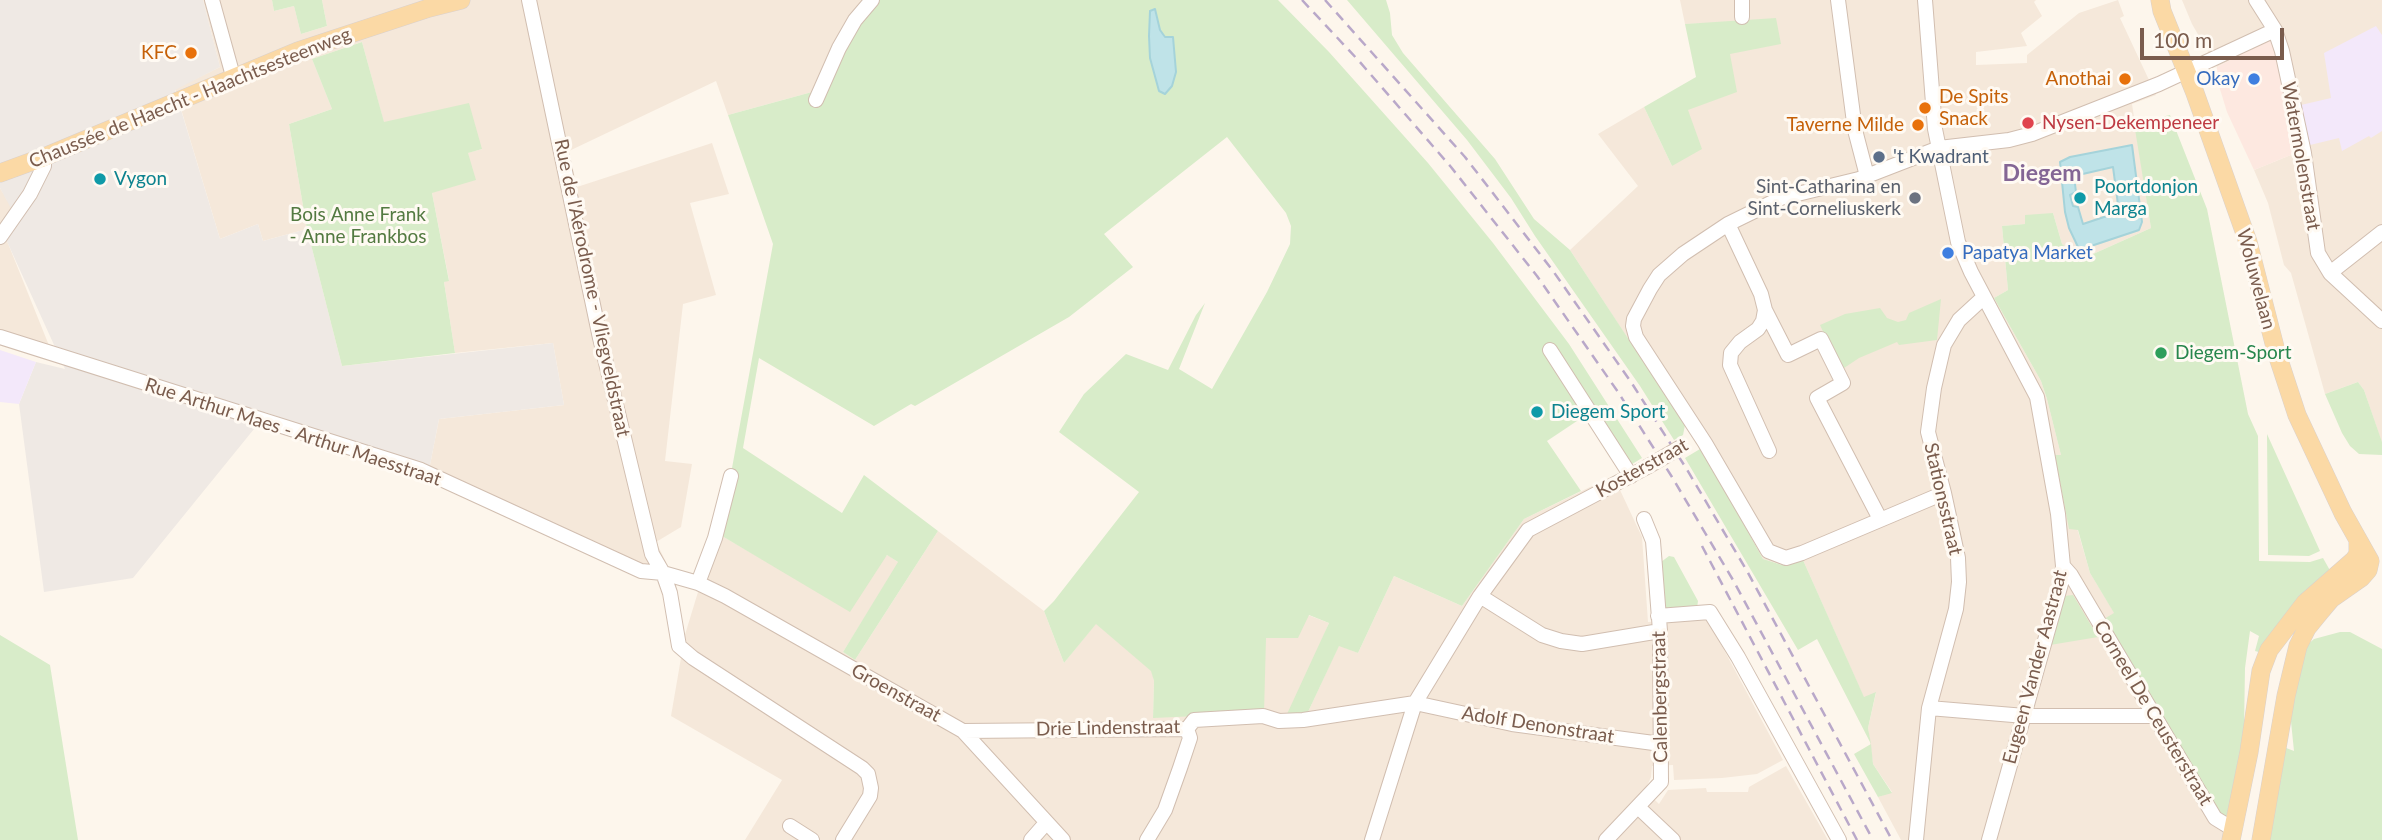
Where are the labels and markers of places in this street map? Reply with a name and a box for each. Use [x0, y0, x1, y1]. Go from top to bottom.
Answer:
place label: KFC [141, 42, 177, 64]
marker: KFC [183, 45, 199, 61]
place label: Anothai [2046, 68, 2111, 90]
place label: Okay [2196, 68, 2240, 90]
marker: Anothai [2117, 71, 2133, 87]
marker: Okay [2246, 71, 2262, 87]
place label: De Spits Snack [1939, 86, 2009, 130]
marker: De Spits Snack [1917, 100, 1933, 116]
place label: Nysen-Dekempeneer [2042, 112, 2219, 134]
place label: Taverne Milde [1787, 114, 1904, 136]
marker: Nysen-Dekempeneer [2020, 115, 2036, 131]
marker: Taverne Milde [1910, 117, 1926, 133]
place label: 't Kwadrant [1893, 146, 1989, 168]
marker: 't Kwadrant [1871, 149, 1887, 165]
place label: Vygon [114, 168, 167, 190]
marker: Vygon [92, 171, 108, 187]
place label: Sint-Catharina en Sint-Corneliuskerk [1747, 176, 1901, 220]
place label: Poortdonjon Marga [2094, 176, 2198, 220]
marker: Sint-Catharina en Sint-Corneliuskerk [1907, 190, 1923, 206]
marker: Poortdonjon Marga [2072, 190, 2088, 206]
place label: Papatya Market [1962, 242, 2093, 264]
marker: Papatya Market [1940, 245, 1956, 261]
place label: Diegem-Sport [2175, 342, 2292, 364]
marker: Diegem-Sport [2153, 345, 2169, 361]
place label: Diegem Sport [1551, 401, 1665, 423]
marker: Diegem Sport [1529, 404, 1545, 420]

